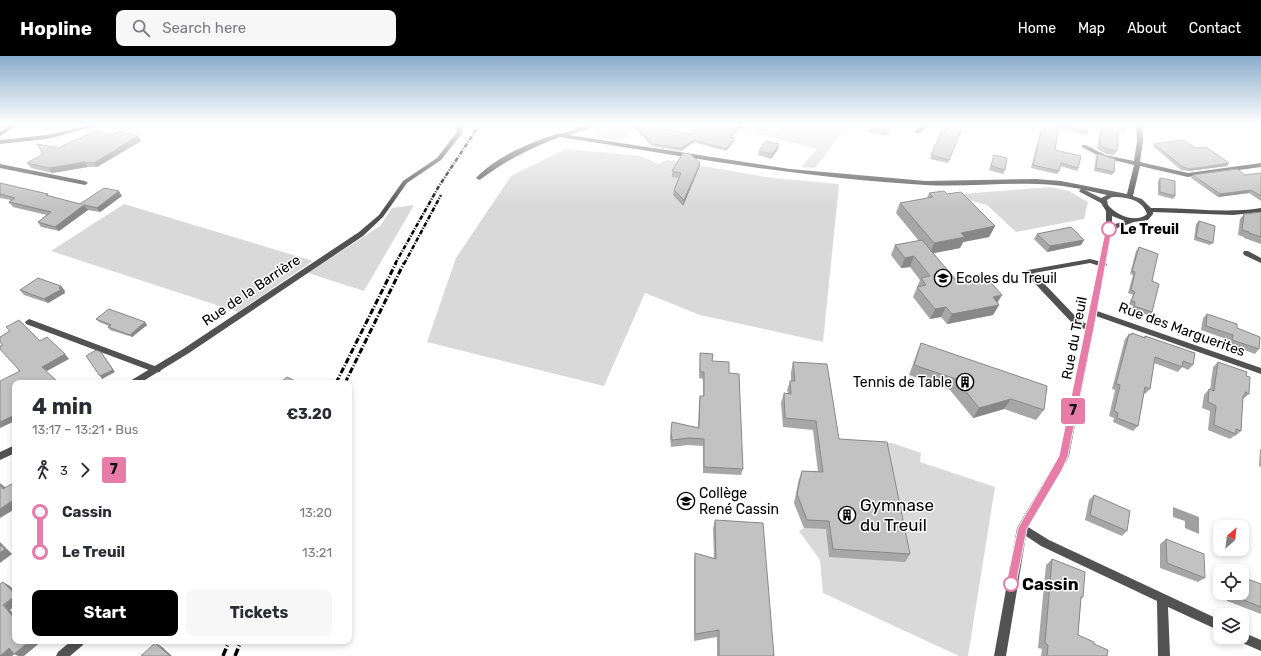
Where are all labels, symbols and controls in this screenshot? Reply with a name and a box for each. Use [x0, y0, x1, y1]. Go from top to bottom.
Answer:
search box [116, 10, 396, 46]
text: Hopline [20, 17, 92, 40]
icon: search [130, 17, 152, 39]
text: Search here [162, 19, 246, 37]
text: Home [1018, 20, 1056, 37]
text: Map [1078, 20, 1105, 37]
text: About [1127, 20, 1167, 37]
text: Contact [1189, 20, 1241, 37]
marker: Le Treuil [1101, 221, 1117, 237]
place label: Le Treuil [1120, 221, 1179, 238]
street label: Rue de la Barrière [199, 251, 304, 330]
school or university icon: Ecoles du Treuil [933, 268, 953, 288]
place label: Ecoles du Treuil [956, 270, 1057, 287]
street label: Rue du Treuil [1058, 295, 1091, 381]
street label: Rue des Marguerites [1116, 299, 1247, 360]
building icon: Tennis de Table [955, 372, 975, 392]
place label: Tennis de Table [853, 374, 952, 391]
text: 4 min [32, 393, 92, 420]
line badge: 7 [1060, 398, 1086, 424]
text: 7 [1069, 402, 1077, 419]
text: €3.20 [286, 405, 332, 423]
text: 13:17 – 13:21 · Bus [32, 422, 138, 437]
icon: walk [32, 459, 54, 481]
icon: forward [74, 459, 96, 481]
text: 7 [110, 461, 118, 478]
text: 3 [60, 463, 68, 478]
place label: Collège René Cassin [699, 485, 779, 518]
school or university icon: Collège René Cassin [676, 491, 696, 511]
place label: Gymnase du Treuil [860, 495, 934, 535]
text: Cassin [62, 503, 112, 521]
text: 13:20 [299, 505, 332, 520]
building icon: Gymnase du Treuil [837, 505, 857, 525]
north arrow [1213, 520, 1249, 556]
map controls [1213, 520, 1249, 644]
text: Le Treuil [62, 543, 125, 561]
text: 13:21 [302, 545, 332, 560]
button: locate [1213, 564, 1249, 600]
place label: Cassin [1022, 574, 1079, 594]
marker: Cassin [1003, 576, 1019, 592]
button: Start [32, 590, 178, 636]
button: Tickets [186, 590, 332, 636]
button: layers [1213, 608, 1249, 644]

